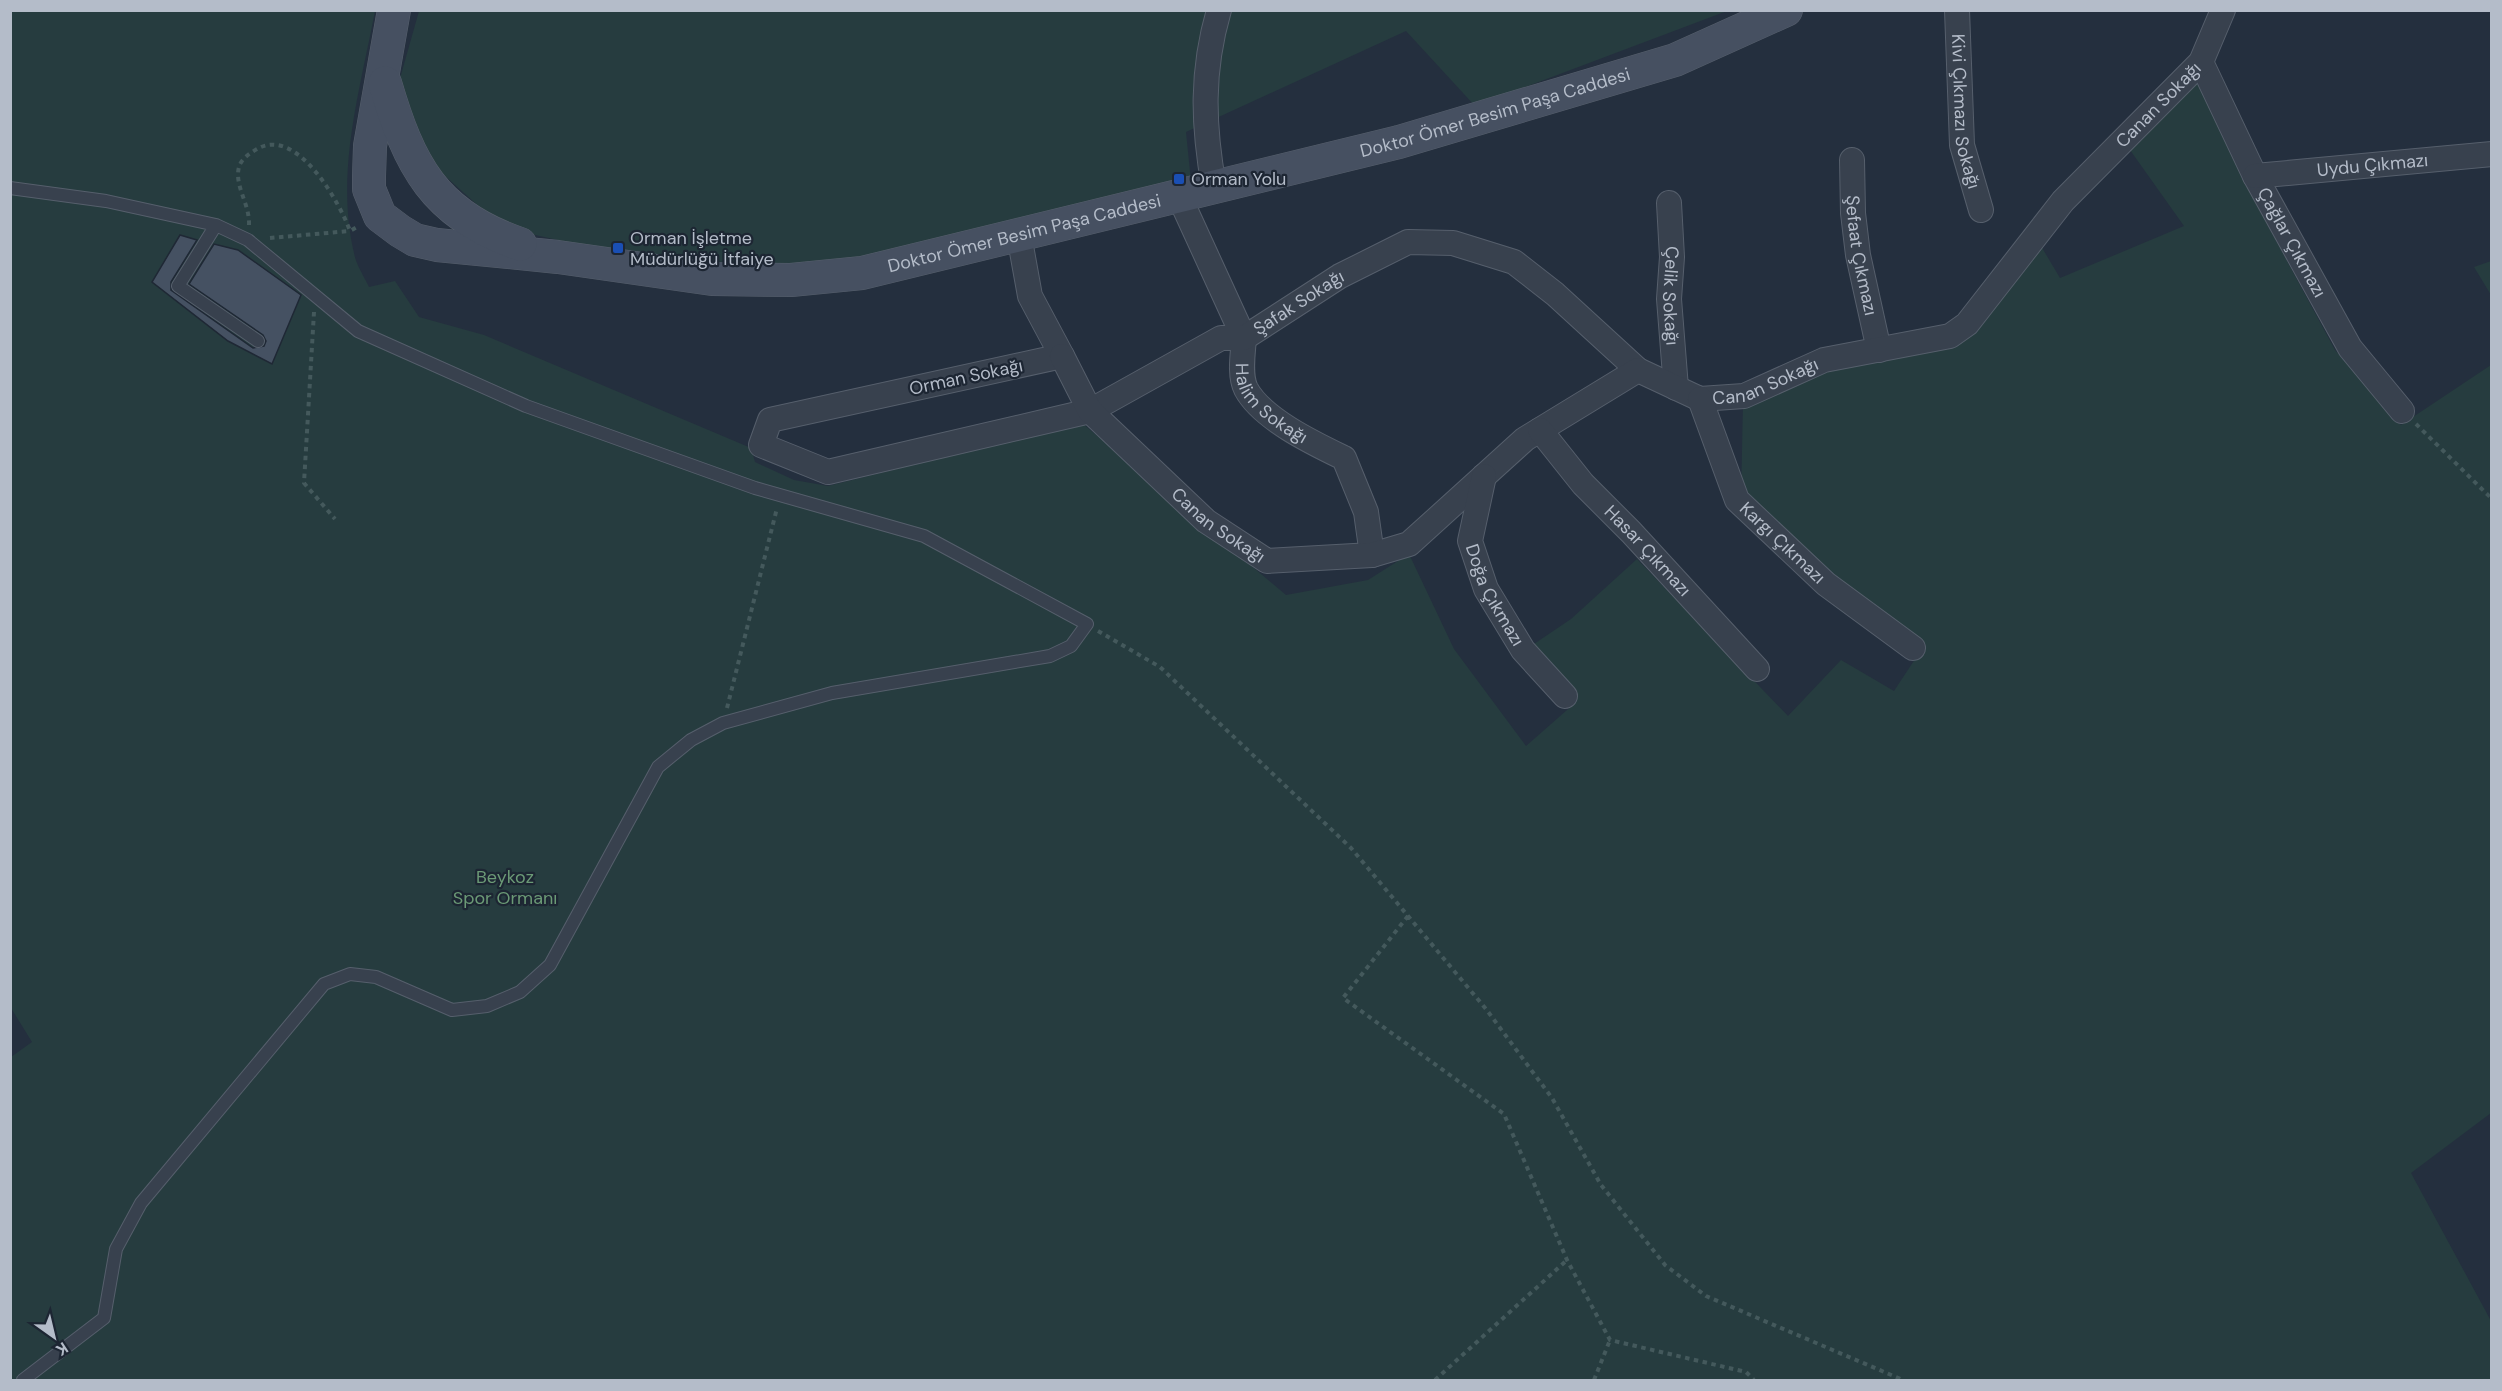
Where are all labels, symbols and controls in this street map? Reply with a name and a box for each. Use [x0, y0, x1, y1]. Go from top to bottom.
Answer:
street label: Kivi Çıkmazı Sokağı [1946, 33, 1986, 192]
street label: Canan Sokağı [2110, 57, 2206, 153]
street label: Doktor Ömer Besim Paşa Caddesi [1357, 62, 1633, 163]
street label: Uydu Çıkmazı [2316, 148, 2429, 182]
place label: Orman Yolu [1191, 167, 1286, 191]
marker: Orman Yolu [1172, 172, 1186, 186]
street label: Çağlar Çıkmazı [2252, 183, 2332, 302]
street label: Doktor Ömer Besim Paşa Caddesi [885, 188, 1164, 278]
street label: Şefaat Çıkmazı [1841, 195, 1883, 318]
place label: Orman İşletme Müdürlüğü İtfaiye [630, 226, 774, 271]
marker: Orman İşletme Müdürlüğü İtfaiye [611, 241, 625, 255]
street label: Çelik Sokağı [1657, 246, 1685, 346]
street label: Şafak Sokağı [1249, 264, 1348, 341]
street label: Canan Sokağı [1712, 352, 1822, 410]
street label: Orman Sokağı [907, 353, 1025, 401]
street label: Halim Sokağı [1230, 363, 1312, 449]
street label: Canan Sokağı [1166, 482, 1270, 569]
street label: Kargı Çıkmazı [1734, 497, 1830, 589]
street label: Hasar Çıkmazı [1599, 500, 1696, 601]
street label: Doğa Çıkmazı [1460, 541, 1530, 650]
park label: Beykoz Spor Ormanı [453, 865, 557, 910]
north arrow [24, 1307, 84, 1367]
text: K [51, 1337, 72, 1361]

